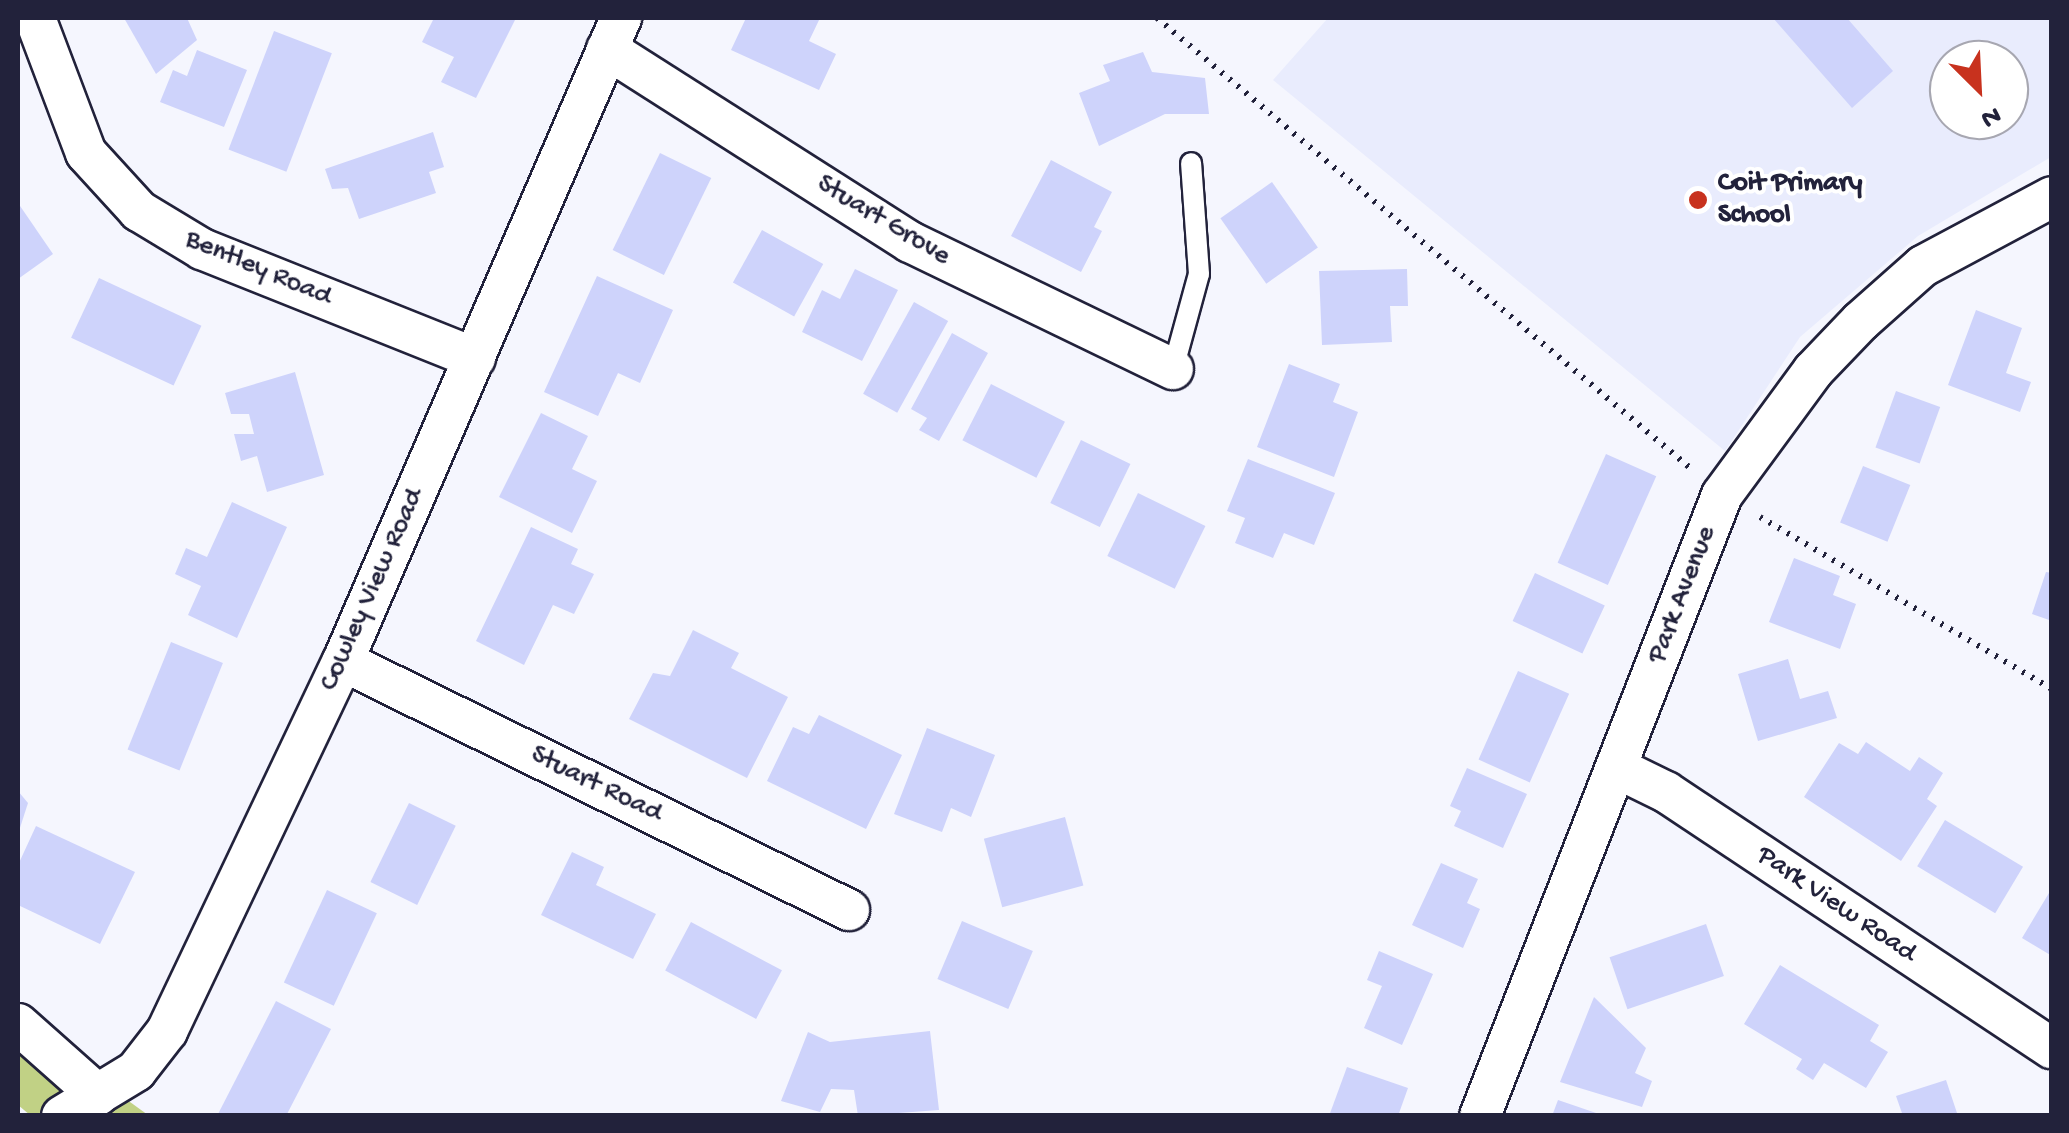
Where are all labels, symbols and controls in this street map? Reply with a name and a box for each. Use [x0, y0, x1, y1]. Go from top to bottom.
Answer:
north arrow [1929, 40, 2029, 140]
text: N [1976, 97, 2006, 135]
place label: Coit Primary School [1718, 167, 1862, 233]
street label: Stuart Grove [810, 168, 956, 274]
marker: Coit Primary School [1687, 189, 1709, 211]
street label: Bentley Road [180, 223, 336, 315]
street label: Cowley View Road [313, 484, 433, 696]
street label: Park Avenue [1641, 522, 1725, 668]
street label: Stuart Road [525, 739, 667, 831]
street label: Park View Road [1750, 839, 1922, 971]

